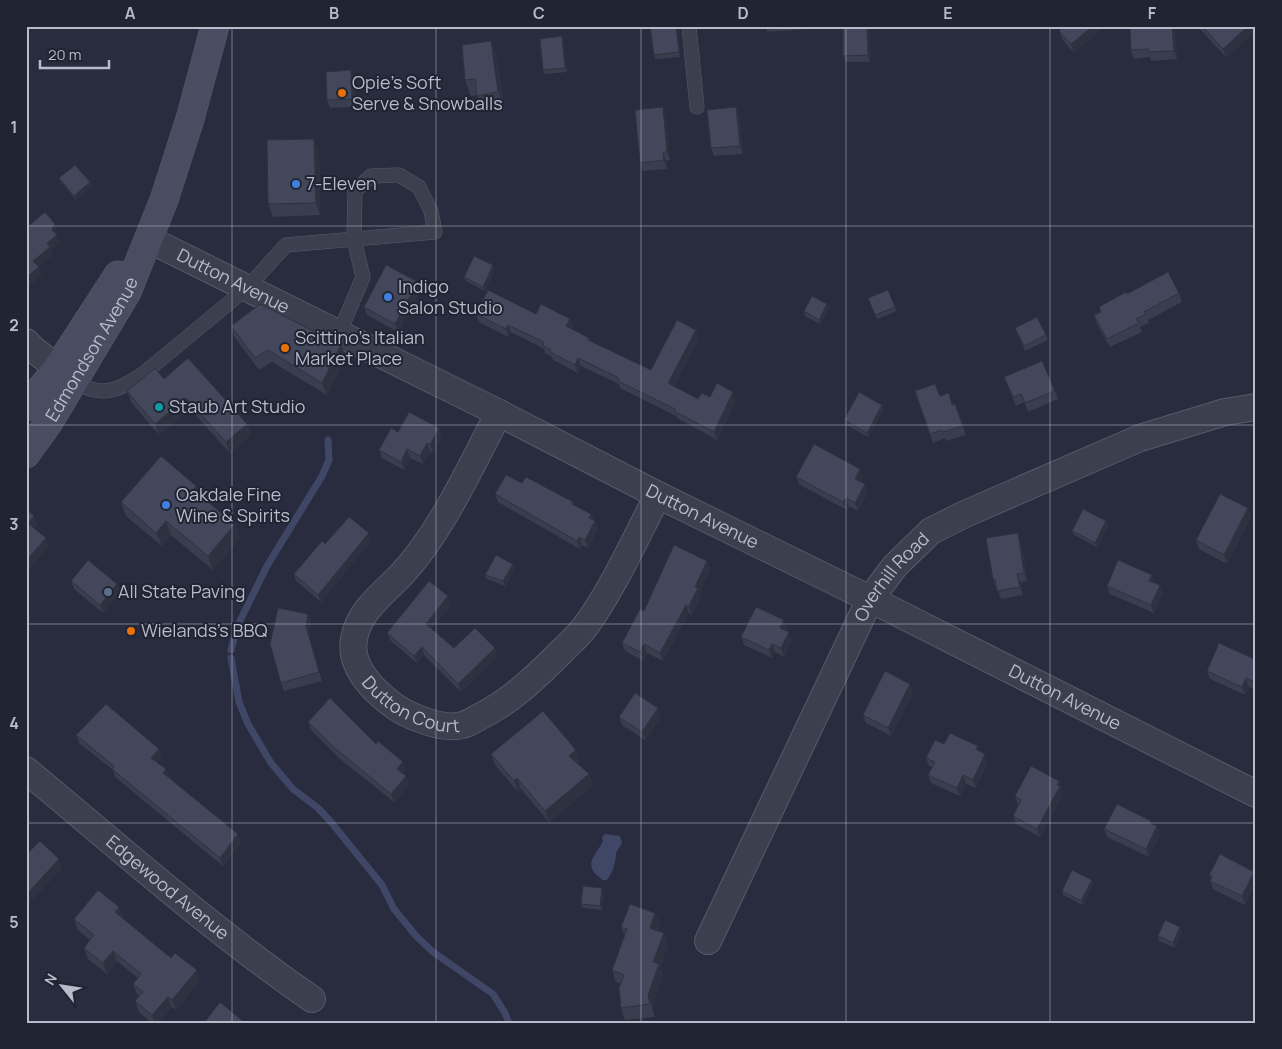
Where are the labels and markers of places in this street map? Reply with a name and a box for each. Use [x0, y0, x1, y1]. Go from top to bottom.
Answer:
place label: Opie's Soft Serve & Snowballs [352, 70, 503, 115]
marker: Opie's Soft Serve & Snowballs [336, 87, 348, 99]
place label: 7-Eleven [306, 171, 377, 195]
marker: 7-Eleven [290, 178, 302, 190]
place label: Indigo Salon Studio [398, 274, 503, 319]
marker: Indigo Salon Studio [382, 291, 394, 303]
place label: Scittino's Italian Market Place [295, 325, 425, 370]
marker: Scittino's Italian Market Place [279, 342, 291, 354]
place label: Staub Art Studio [169, 394, 305, 418]
marker: Staub Art Studio [153, 401, 165, 413]
place label: Oakdale Fine Wine & Spirits [176, 482, 290, 527]
marker: Oakdale Fine Wine & Spirits [160, 499, 172, 511]
place label: All State Paving [118, 579, 245, 603]
marker: All State Paving [102, 586, 114, 598]
place label: Wielands's BBQ [141, 618, 267, 642]
marker: Wielands's BBQ [125, 625, 137, 637]

